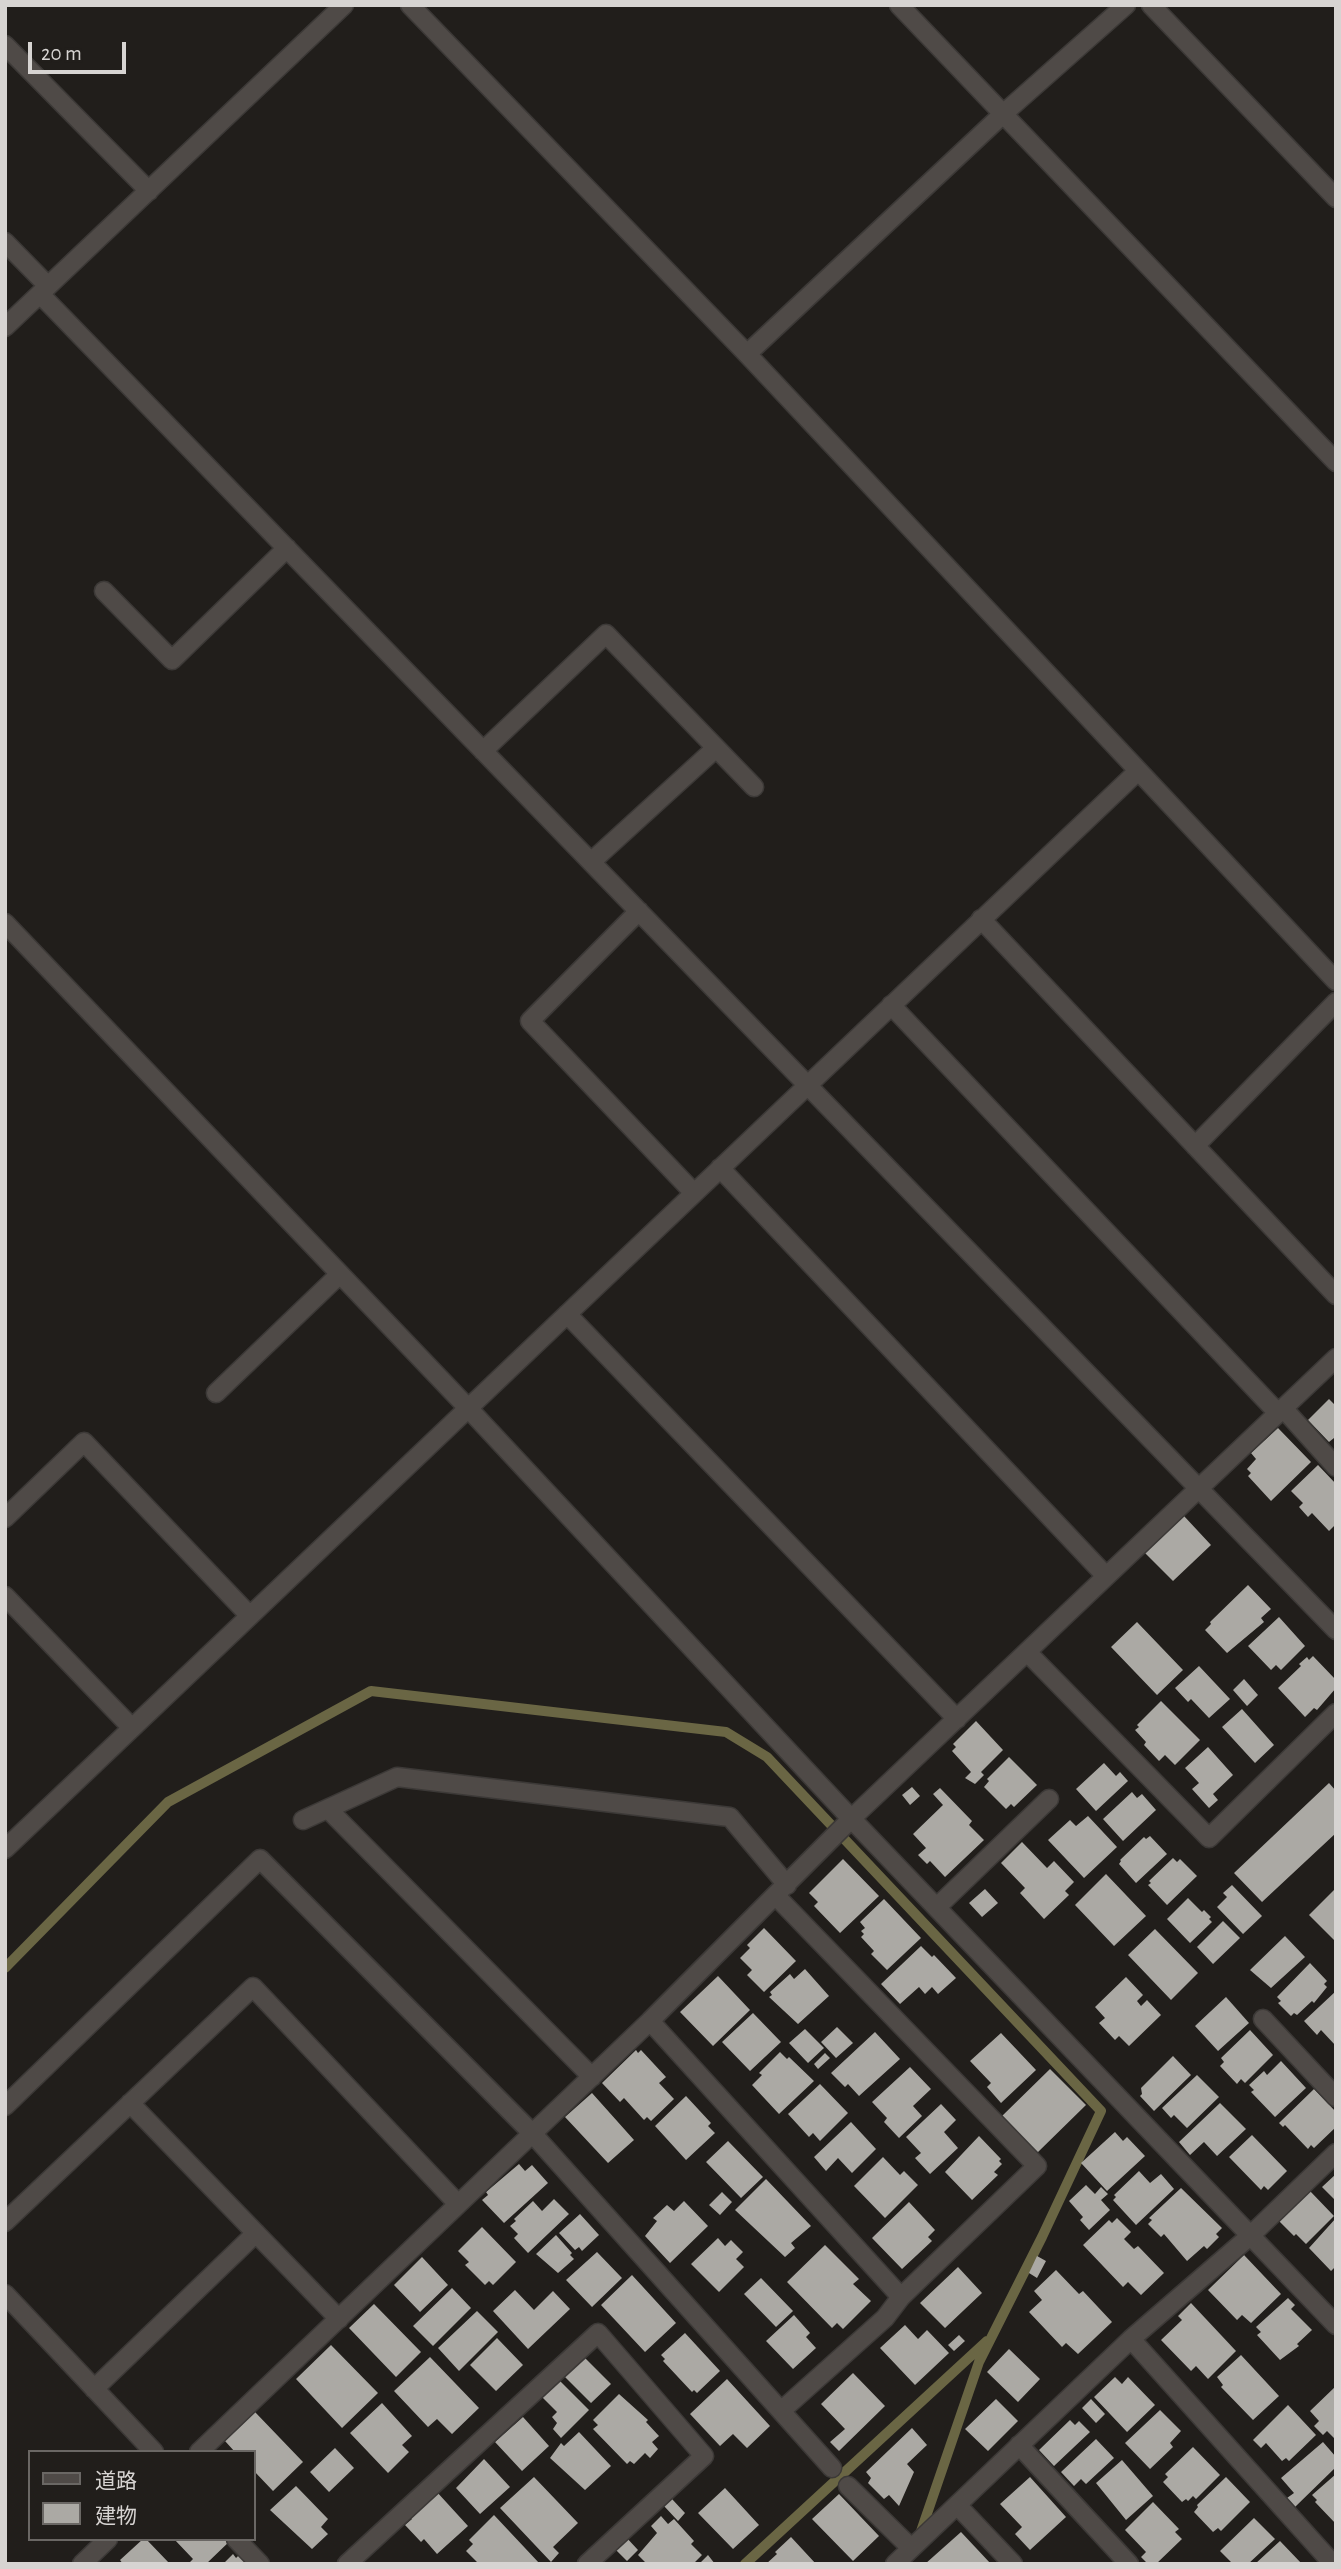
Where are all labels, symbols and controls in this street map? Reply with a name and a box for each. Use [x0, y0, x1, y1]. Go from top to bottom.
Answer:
scale bar [32, 28, 130, 72]
text: 20 m [41, 43, 82, 64]
legend [28, 2450, 256, 2541]
text: 道路 [95, 2471, 137, 2492]
text: 建物 [95, 2506, 137, 2527]

